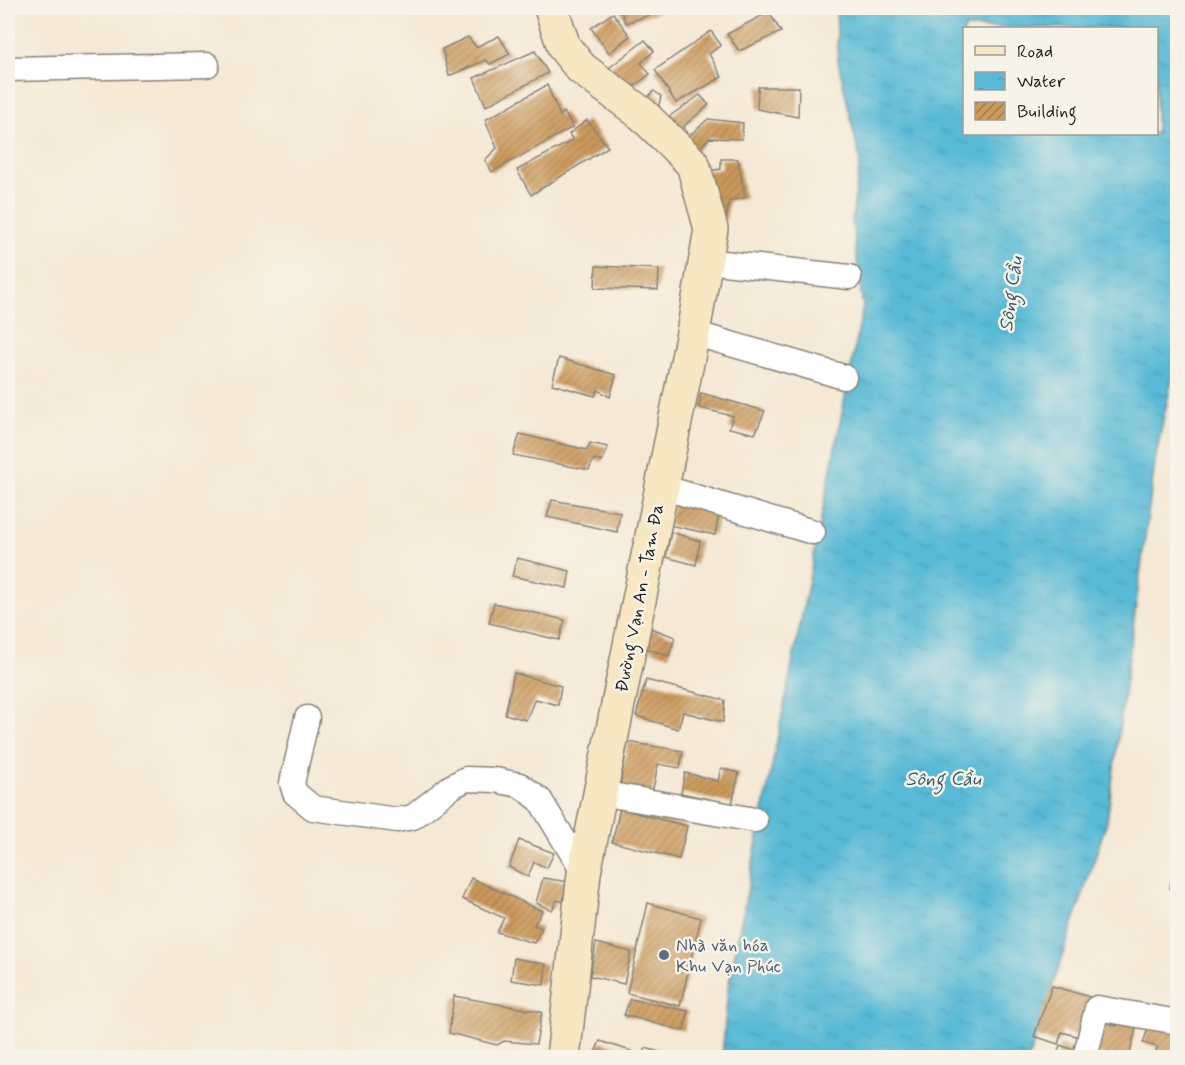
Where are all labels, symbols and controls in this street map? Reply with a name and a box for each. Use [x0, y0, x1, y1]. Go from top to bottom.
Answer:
legend [963, 27, 1158, 135]
text: Road [1017, 40, 1053, 64]
text: Water [1017, 70, 1066, 94]
text: Building [1017, 100, 1077, 126]
water label: Sông Cầu [993, 254, 1032, 334]
street label: Đường Vạn An - Tam Đa [610, 502, 672, 695]
water label: Sông Cầu [905, 766, 982, 795]
place label: Nhà văn hóa Khu Vạn Phúc [676, 934, 781, 979]
marker: Nhà văn hóa Khu Vạn Phúc [657, 948, 671, 962]

